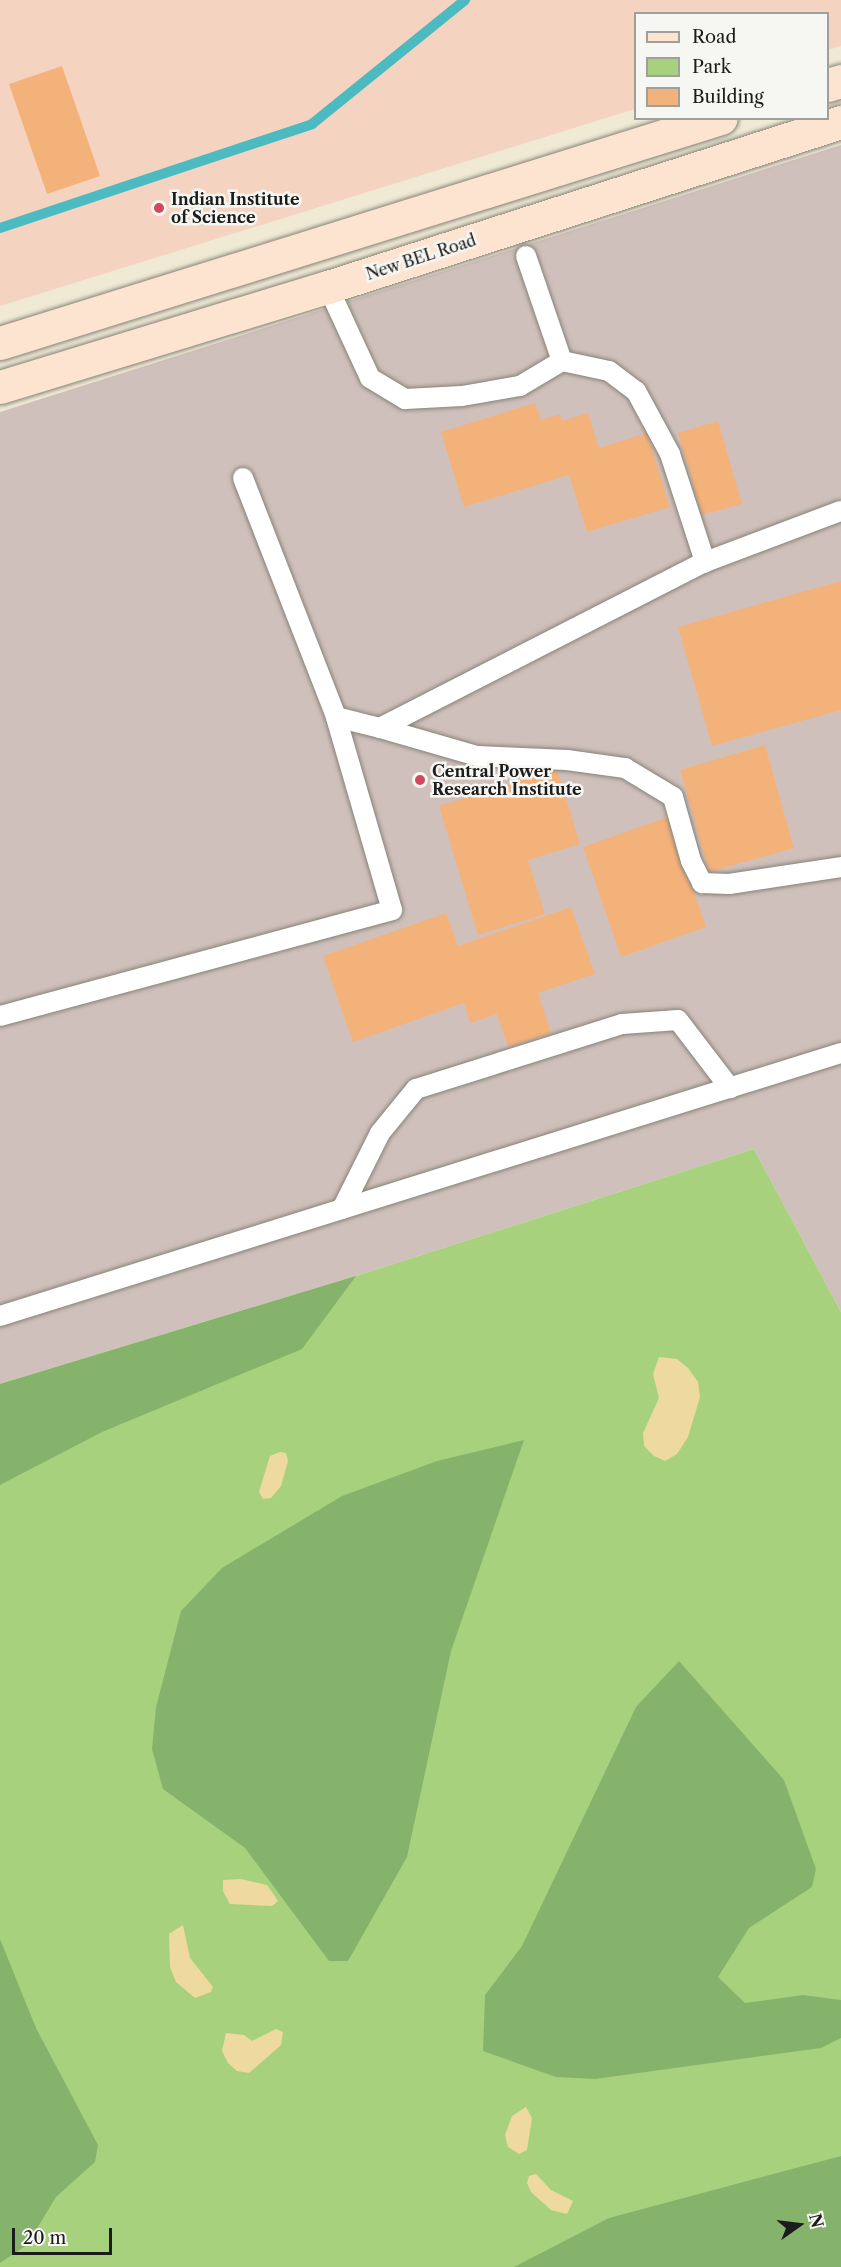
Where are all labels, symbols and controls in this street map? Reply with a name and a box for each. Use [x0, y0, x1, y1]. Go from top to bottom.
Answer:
legend [634, 12, 829, 120]
text: Road [692, 26, 737, 48]
text: Park [692, 56, 731, 78]
text: Building [692, 86, 764, 108]
place label: Indian Institute of Science [171, 189, 299, 227]
marker: Indian Institute of Science [152, 201, 166, 215]
street label: New BEL Road [363, 230, 479, 284]
place label: Central Power Research Institute [432, 761, 582, 799]
marker: Central Power Research Institute [413, 773, 427, 787]
north arrow [769, 2195, 829, 2255]
text: N [805, 2211, 828, 2230]
scale bar [15, 2216, 116, 2254]
text: 20 m [23, 2227, 66, 2249]

